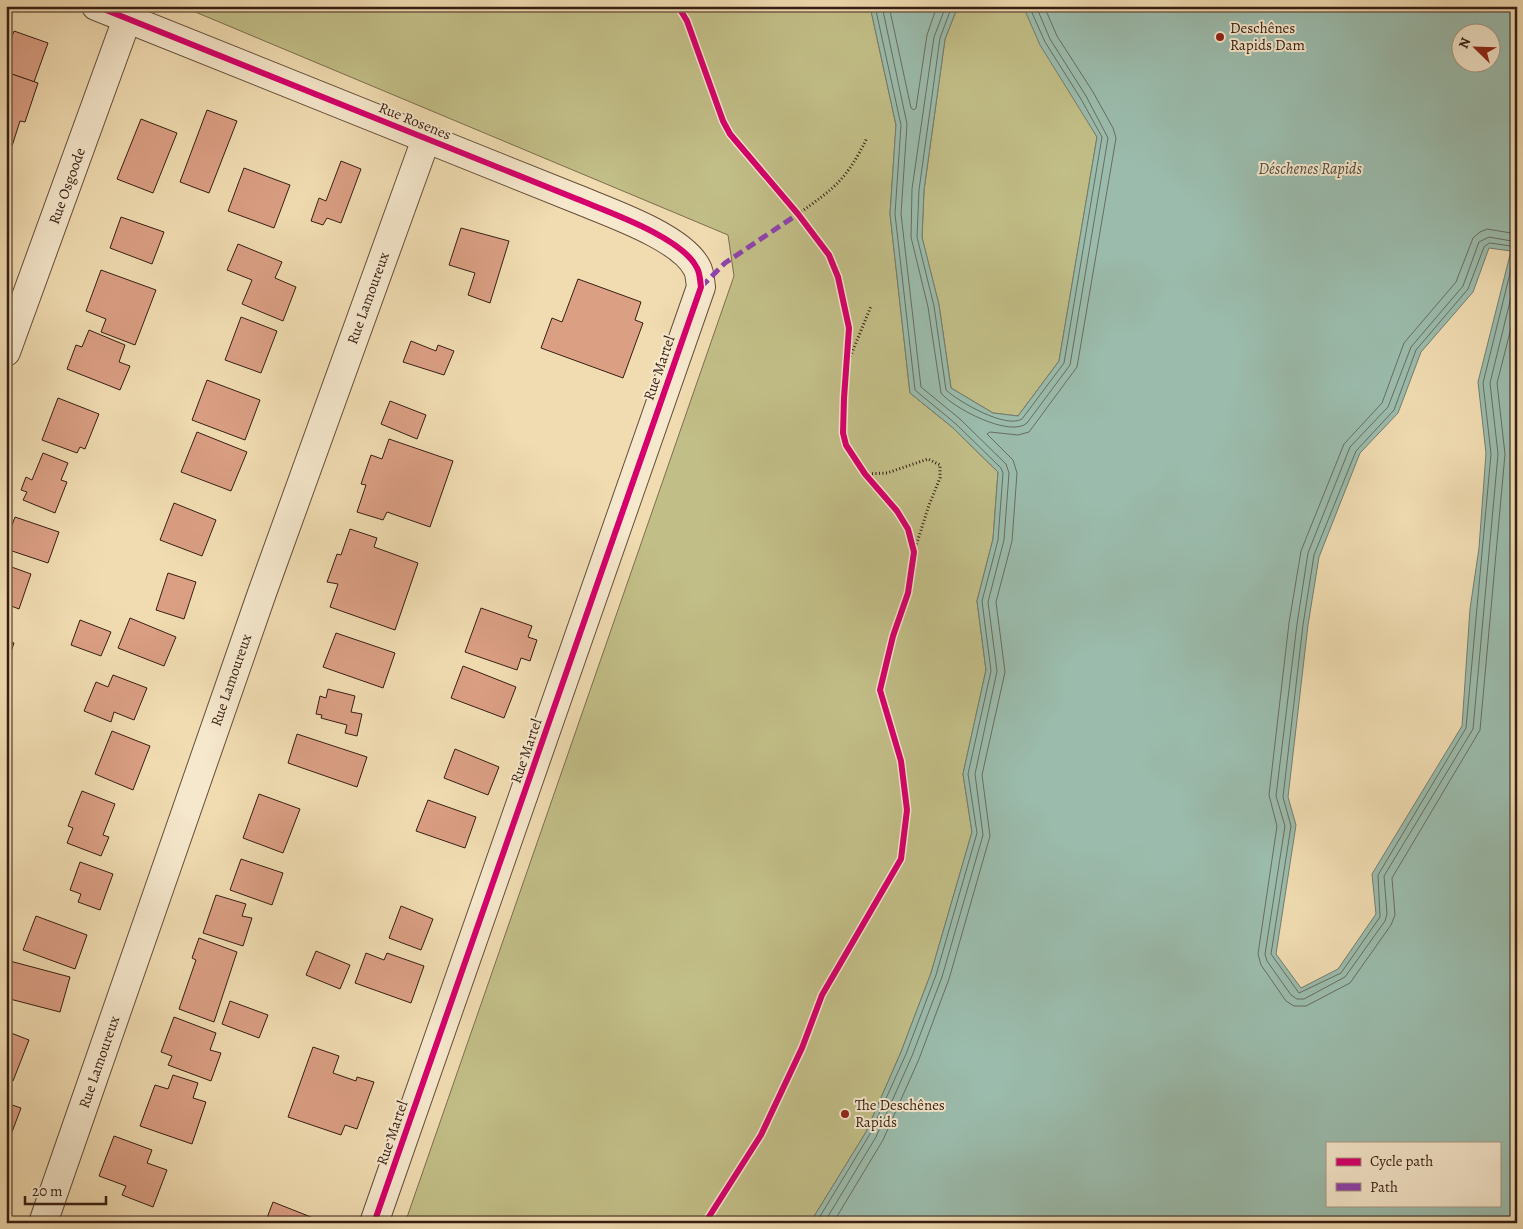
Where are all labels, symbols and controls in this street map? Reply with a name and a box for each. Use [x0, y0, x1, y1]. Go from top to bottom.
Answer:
place label: Deschênes Rapids Dam [1230, 18, 1306, 55]
north arrow [1450, 22, 1500, 72]
marker: Deschênes Rapids Dam [1214, 31, 1226, 43]
text: N [1454, 35, 1475, 52]
street label: Rue Rosenes [376, 97, 454, 145]
street label: Rue Osgoode [44, 145, 90, 227]
water label: Déschenes Rapids [1258, 158, 1362, 180]
street label: Rue Lamoureux [342, 249, 394, 347]
street label: Rue Martel [639, 333, 679, 403]
street label: Rue Lamoureux [206, 631, 256, 729]
street label: Rue Martel [506, 716, 546, 786]
street label: Rue Lamoureux [74, 1013, 124, 1111]
place label: The Deschênes Rapids [855, 1095, 945, 1132]
street label: Rue Martel [372, 1098, 412, 1168]
marker: The Deschênes Rapids [839, 1108, 851, 1120]
legend [1326, 1142, 1500, 1206]
text: Cycle path [1370, 1151, 1433, 1171]
scale bar [25, 1174, 106, 1206]
text: Path [1370, 1177, 1398, 1197]
text: 20 m [32, 1181, 63, 1201]

